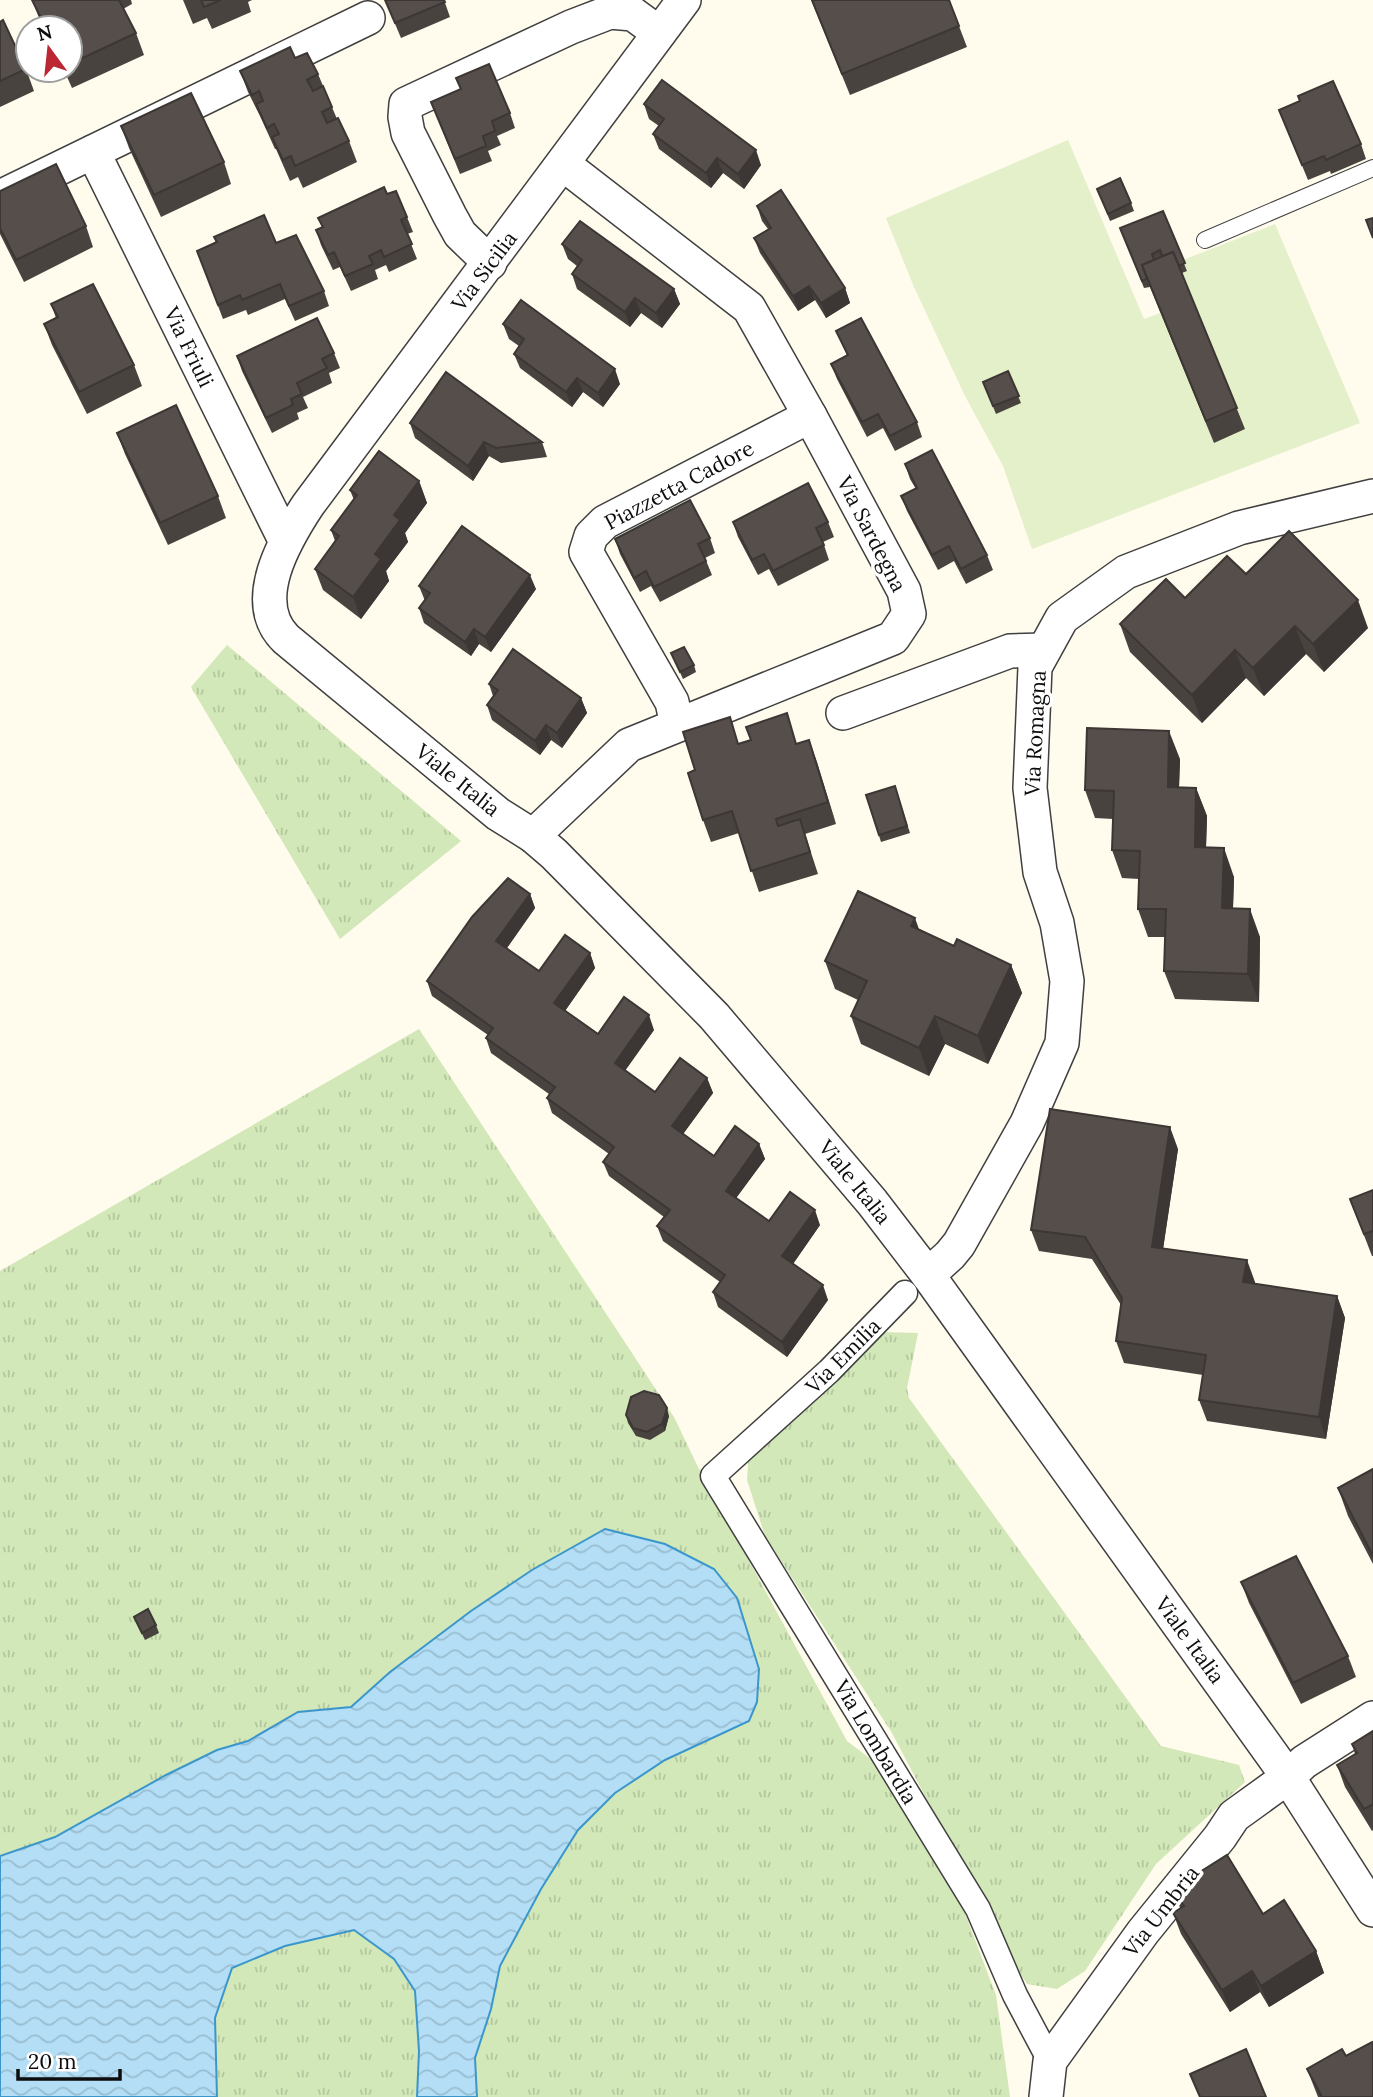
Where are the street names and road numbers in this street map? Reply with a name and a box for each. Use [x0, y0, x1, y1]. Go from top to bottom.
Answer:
street label: Via Sicilia [445, 226, 523, 317]
street label: Via Friuli [158, 301, 220, 392]
street label: Piazzetta Cadore [600, 434, 758, 536]
street label: Via Sardegna [831, 471, 913, 597]
street label: Via Romagna [1018, 669, 1052, 798]
street label: Viale Italia [410, 737, 506, 822]
street label: Viale Italia [812, 1134, 897, 1230]
street label: Via Emilia [799, 1312, 887, 1400]
street label: Viale Italia [1149, 1590, 1231, 1689]
street label: Via Lombardia [828, 1674, 924, 1809]
street label: Via Umbria [1116, 1860, 1205, 1963]

